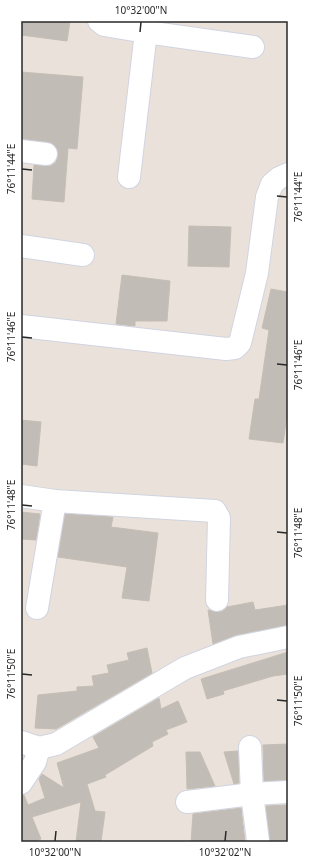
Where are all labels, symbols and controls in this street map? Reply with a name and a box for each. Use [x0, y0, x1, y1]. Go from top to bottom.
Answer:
text: 10°32'00"N [115, 3, 167, 17]
text: 76°11'44"E [4, 144, 18, 194]
text: 76°11'44"E [291, 172, 305, 222]
text: 76°11'46"E [4, 312, 18, 362]
text: 76°11'46"E [291, 340, 305, 390]
text: 76°11'48"E [4, 480, 18, 530]
text: 76°11'48"E [291, 508, 305, 558]
text: 76°11'50"E [4, 649, 18, 699]
text: 76°11'50"E [291, 676, 305, 726]
text: 10°32'00"N [29, 845, 81, 859]
text: 10°32'02"N [199, 845, 251, 859]

